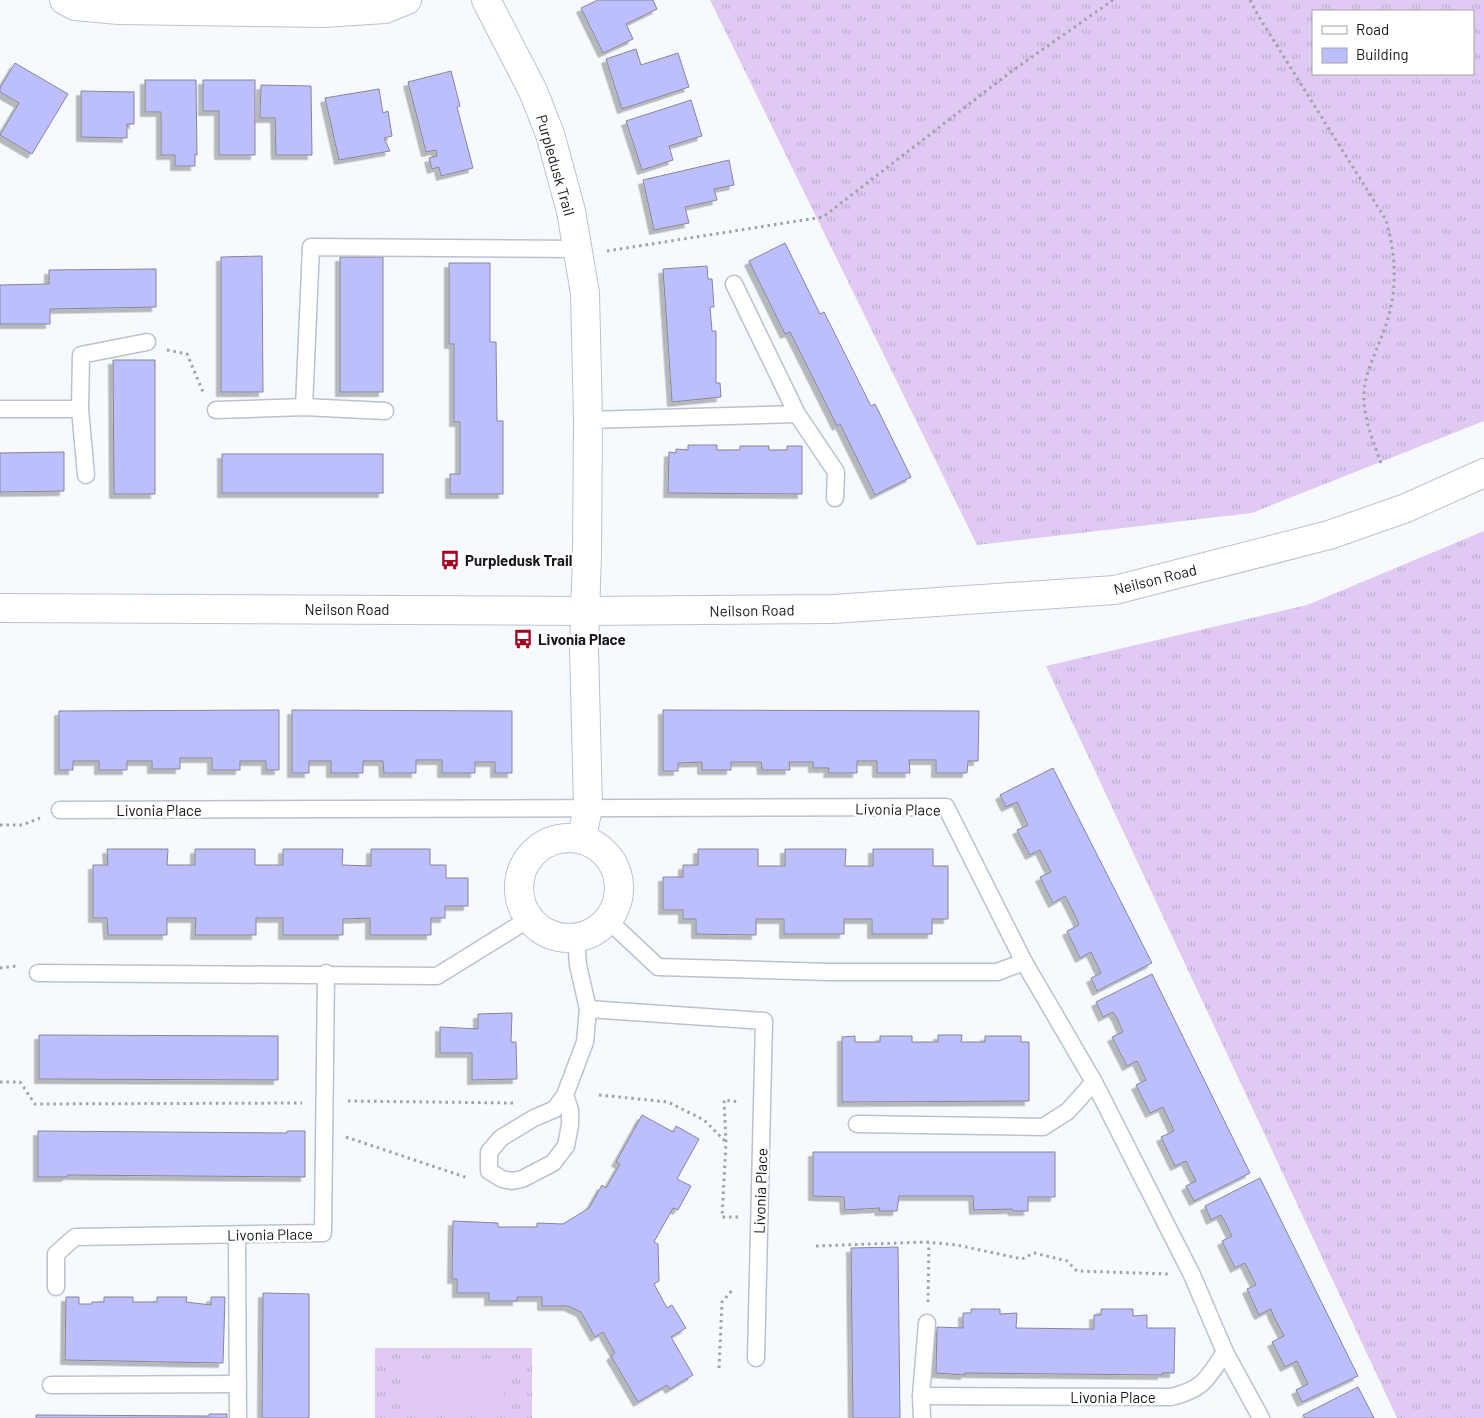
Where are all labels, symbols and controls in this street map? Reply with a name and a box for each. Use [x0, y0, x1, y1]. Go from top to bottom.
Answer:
legend [1312, 10, 1474, 75]
text: Road [1356, 20, 1389, 38]
text: Building [1356, 45, 1409, 63]
street label: Purpledusk Trail [533, 112, 579, 218]
bus stop icon: Purpledusk Trail [439, 549, 461, 571]
place label: Purpledusk Trail [465, 551, 572, 569]
street label: Neilson Road [1112, 560, 1198, 598]
street label: Neilson Road [304, 600, 390, 618]
street label: Neilson Road [709, 600, 795, 620]
bus stop icon: Livonia Place [512, 628, 534, 650]
place label: Livonia Place [538, 630, 626, 648]
street label: Livonia Place [855, 799, 941, 819]
street label: Livonia Place [116, 801, 202, 819]
street label: Livonia Place [750, 1148, 770, 1234]
street label: Livonia Place [227, 1224, 313, 1244]
street label: Livonia Place [1070, 1388, 1156, 1406]

